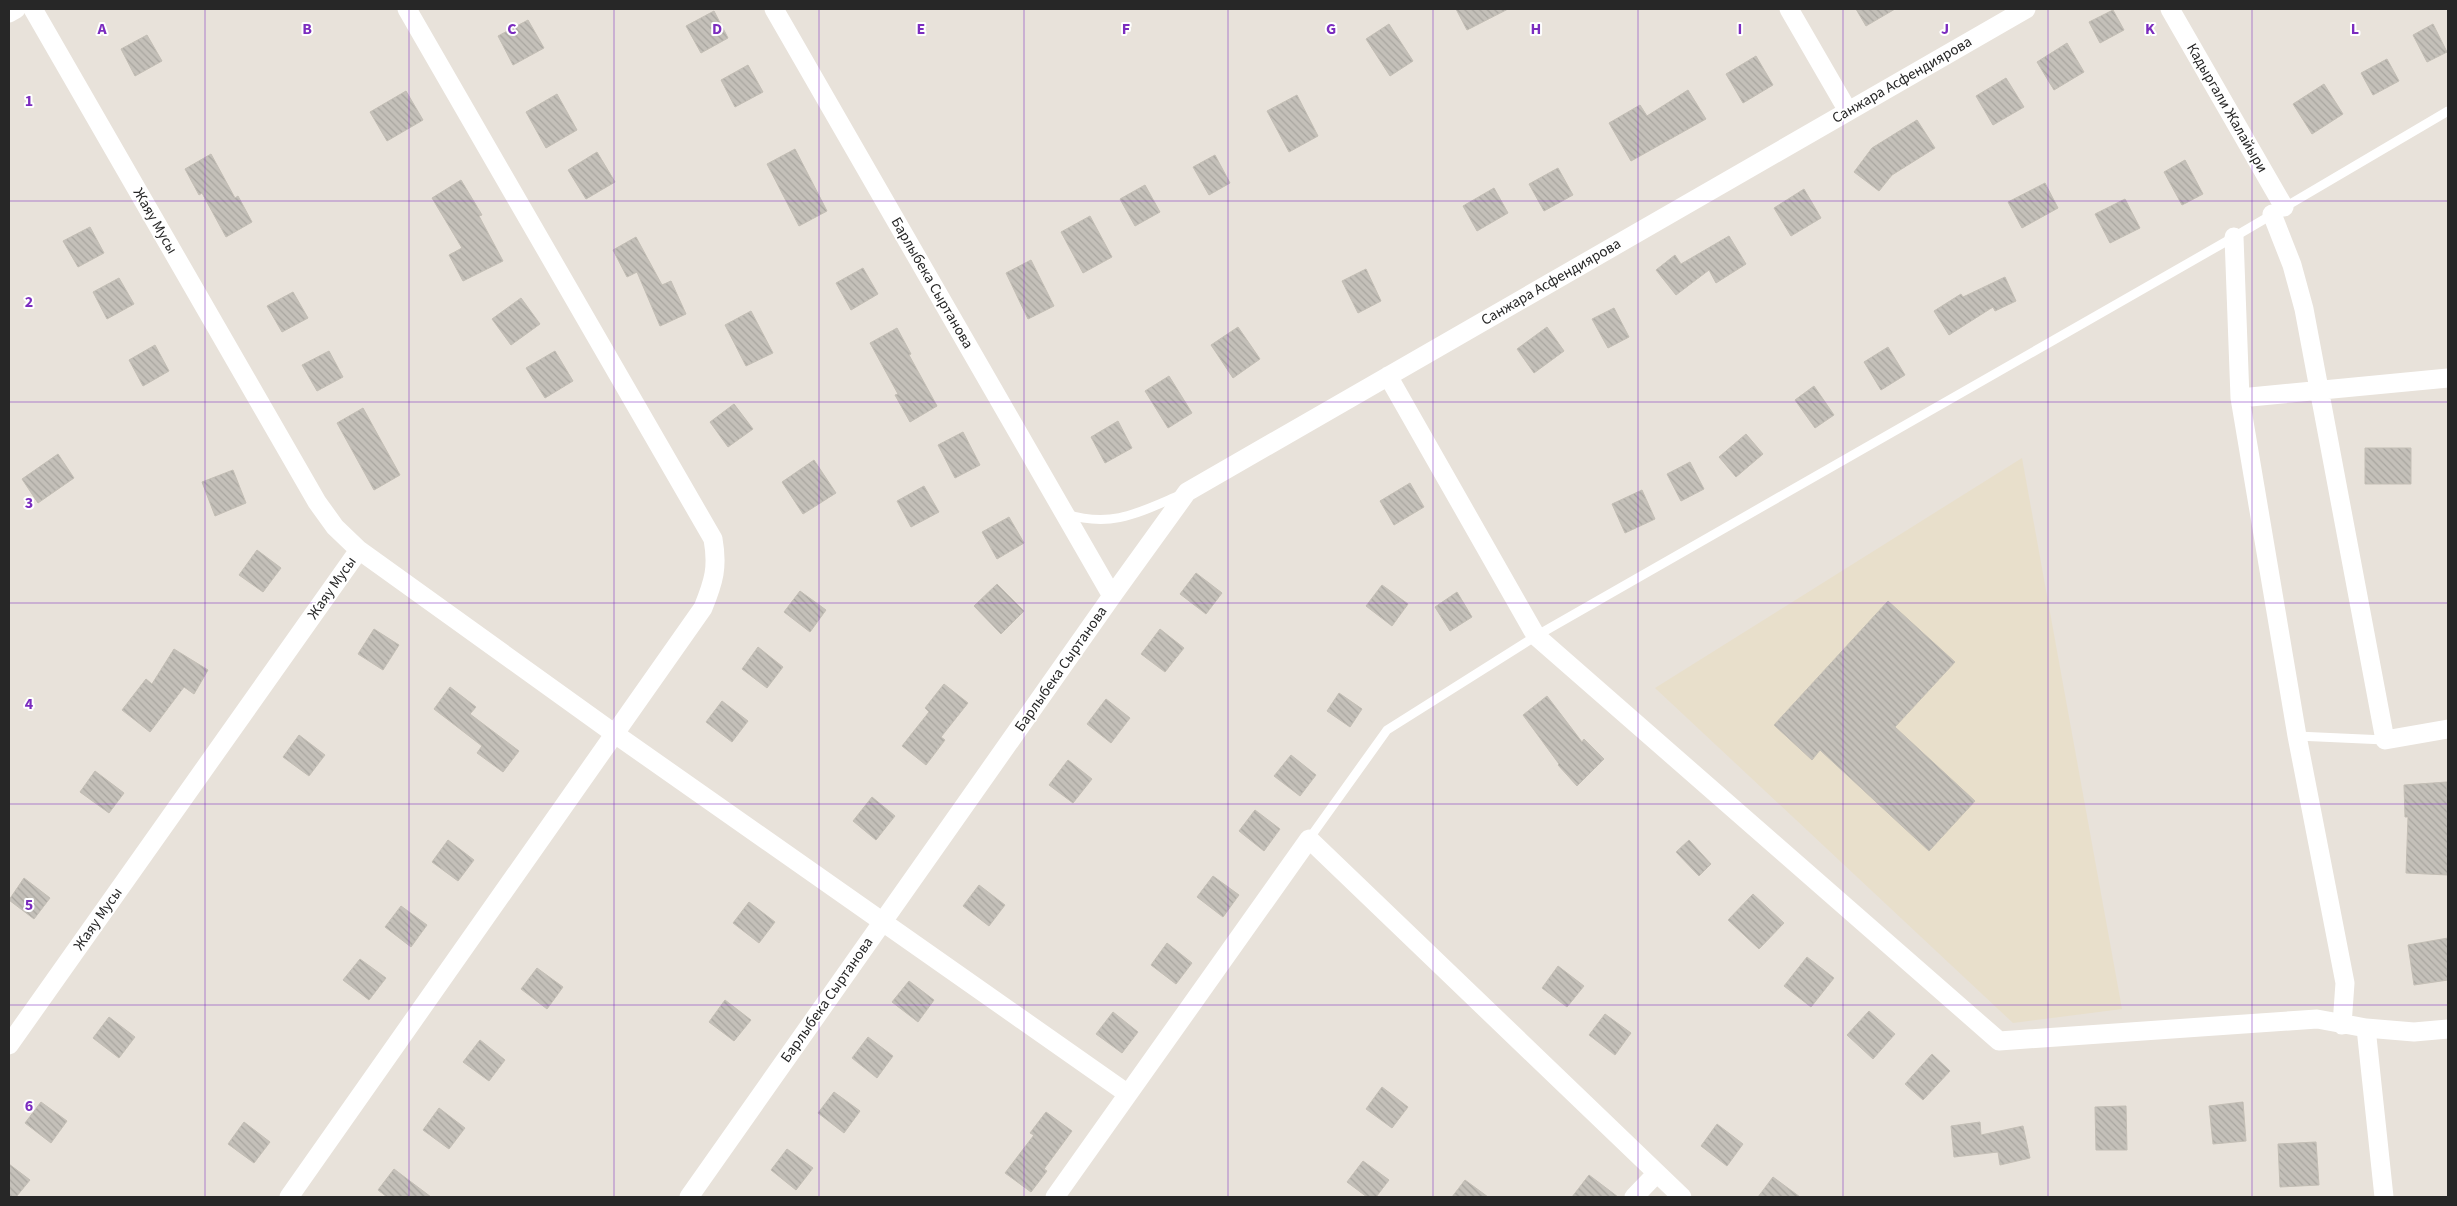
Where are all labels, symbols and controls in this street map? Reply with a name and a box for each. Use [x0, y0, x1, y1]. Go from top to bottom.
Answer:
text: A [96, 18, 107, 40]
text: B [302, 18, 312, 40]
text: C [507, 18, 517, 40]
text: D [712, 18, 722, 40]
text: E [917, 18, 925, 40]
text: F [1122, 18, 1130, 40]
text: G [1326, 18, 1336, 40]
text: H [1531, 18, 1541, 40]
text: I [1738, 18, 1742, 40]
text: J [1941, 18, 1949, 40]
text: K [2145, 18, 2155, 40]
text: L [2351, 18, 2359, 40]
street label: Санжара Асфендиярова [1828, 31, 1976, 129]
street label: Кадыргали Жалайыри [2181, 39, 2273, 177]
text: 1 [25, 90, 33, 112]
street label: Жаяу Мусы [128, 184, 182, 258]
street label: Барлыбека Сыртанова [886, 213, 978, 353]
street label: Санжара Асфендиярова [1477, 233, 1625, 331]
text: 2 [25, 291, 33, 313]
text: 3 [25, 492, 33, 514]
street label: Жаяу Мусы [303, 552, 361, 624]
street label: Барлыбека Сыртанова [1010, 602, 1112, 736]
text: 4 [25, 693, 34, 715]
street label: Жаяу Мусы [69, 883, 127, 955]
text: 5 [25, 894, 33, 916]
street label: Барлыбека Сыртанова [776, 933, 878, 1067]
text: 6 [25, 1095, 33, 1117]

